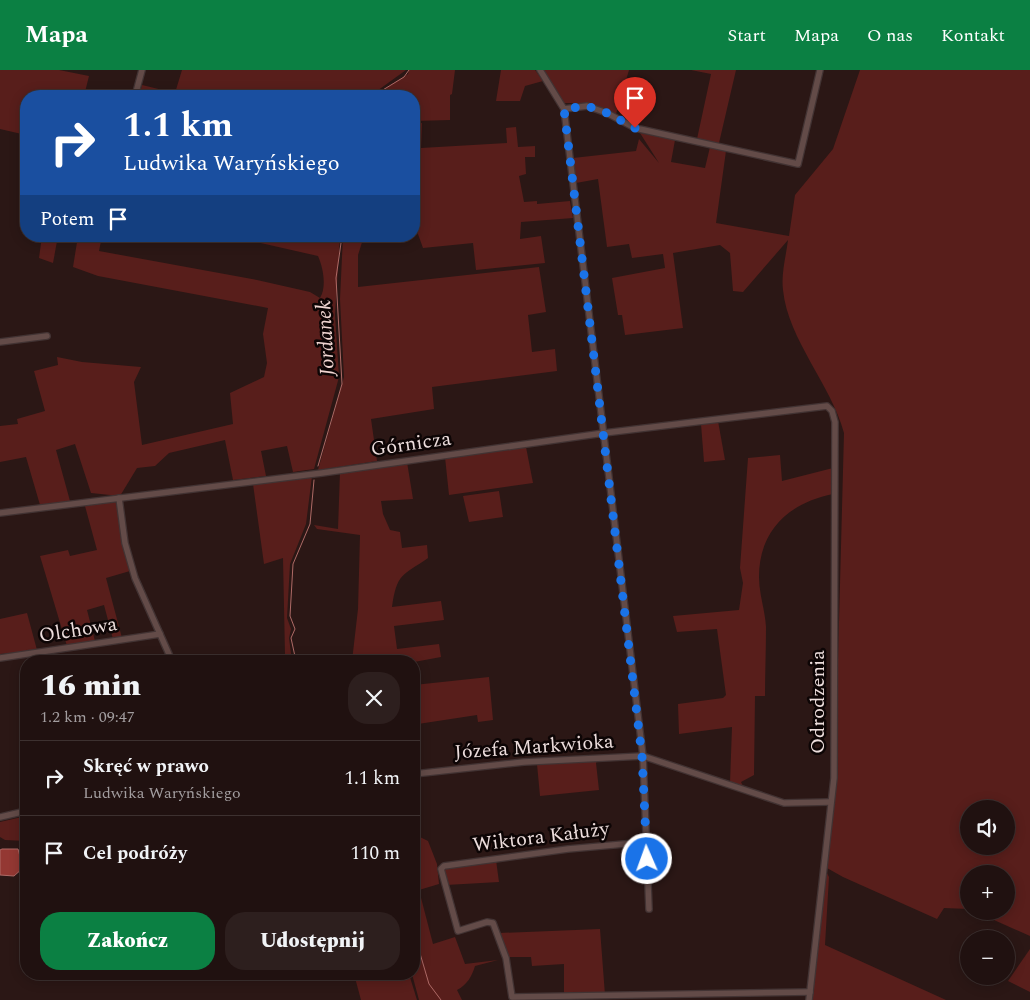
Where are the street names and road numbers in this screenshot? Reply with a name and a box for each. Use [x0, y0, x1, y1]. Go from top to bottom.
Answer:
street label: Górnicza [369, 423, 453, 464]
street label: Olchowa [37, 609, 120, 651]
street label: Odrodzenia [803, 650, 833, 754]
street label: Józefa Markwioka [453, 726, 615, 768]
street label: Wiktora Kałuży [471, 814, 612, 860]

